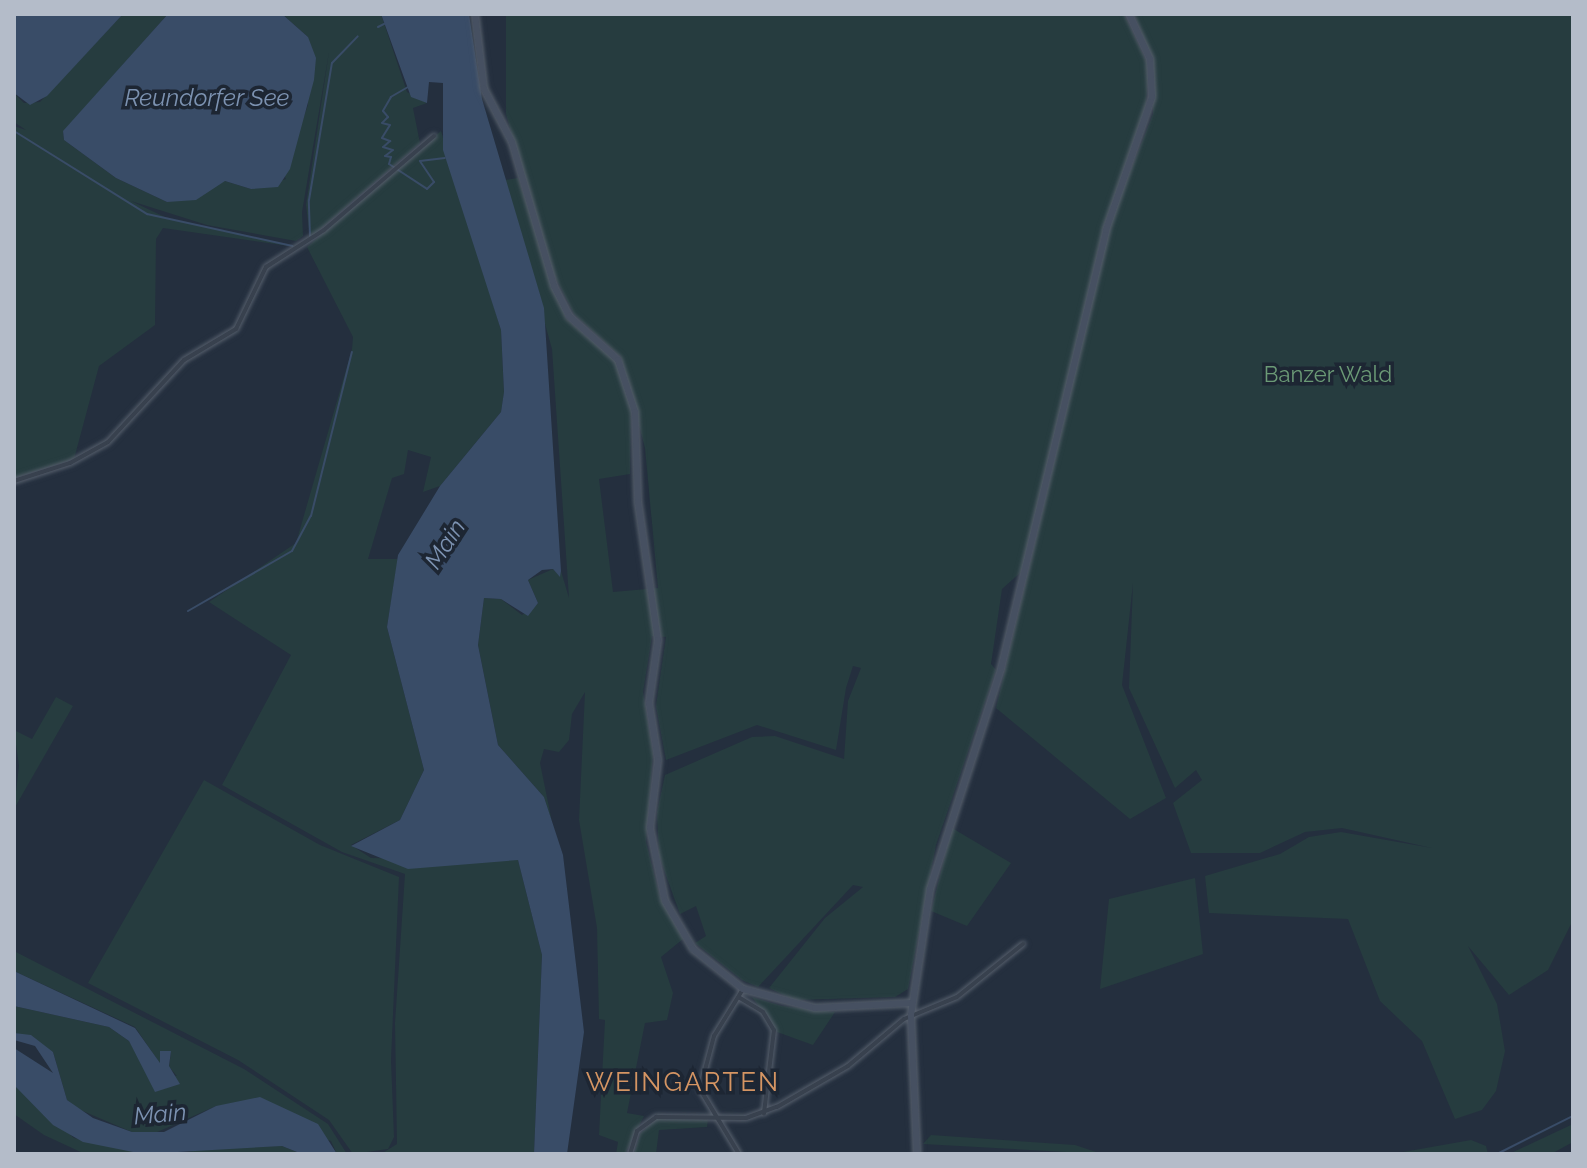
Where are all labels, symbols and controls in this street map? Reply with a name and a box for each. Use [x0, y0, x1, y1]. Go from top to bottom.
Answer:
water label: Reundorfer See [124, 84, 290, 112]
park label: Banzer Wald [1263, 362, 1393, 388]
water label: Main [419, 514, 471, 574]
district label: WEINGARTEN [586, 1067, 780, 1099]
water label: Main [132, 1097, 188, 1131]

